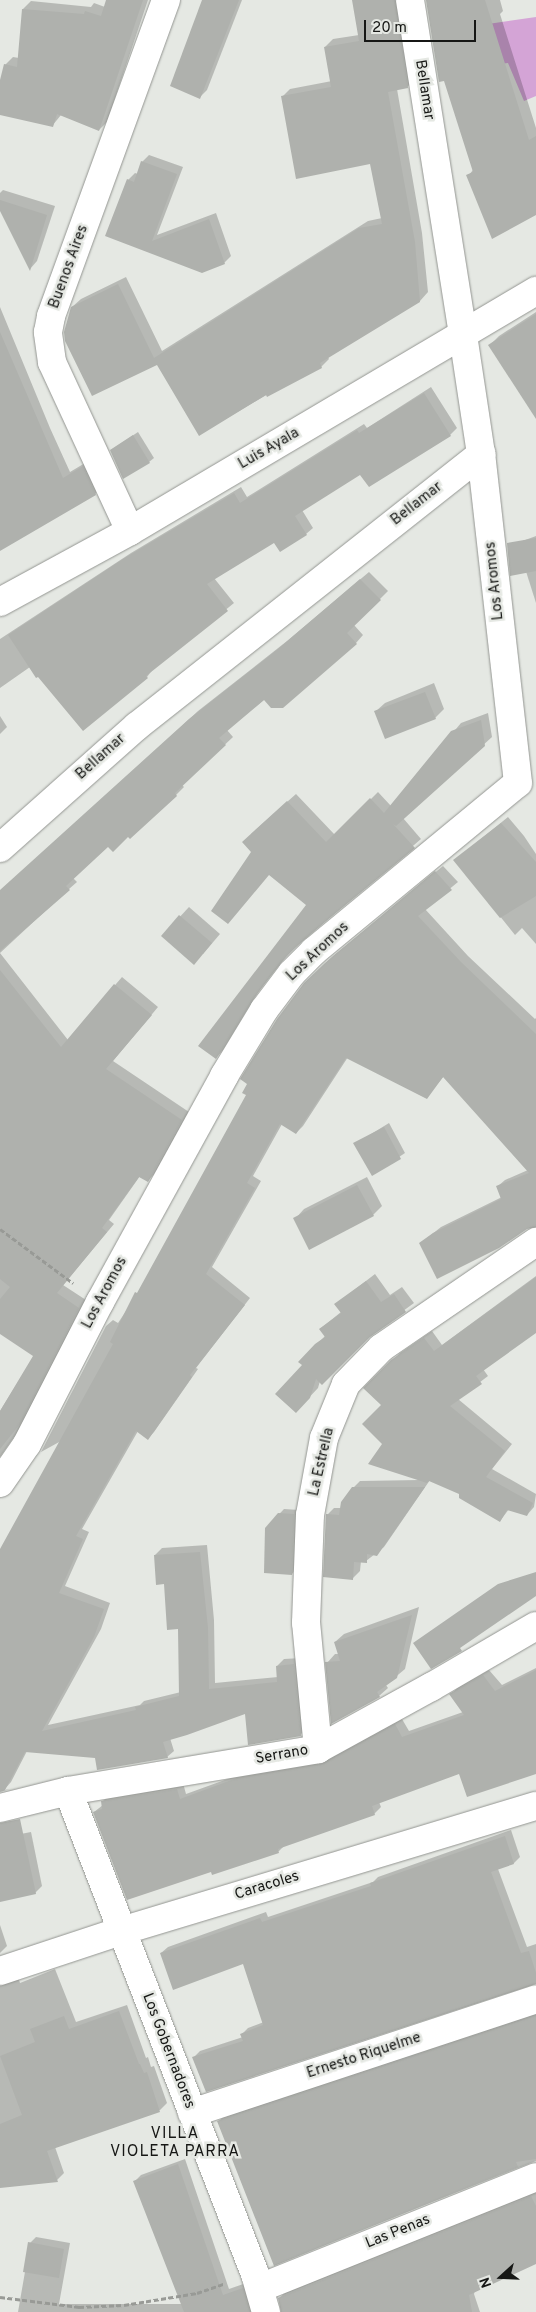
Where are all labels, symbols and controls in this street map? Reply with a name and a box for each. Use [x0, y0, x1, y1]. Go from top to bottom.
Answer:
scale bar [366, 10, 478, 42]
text: 20 m [372, 19, 407, 38]
street label: Bellamar [410, 59, 438, 121]
street label: Buenos Aires [45, 222, 93, 312]
street label: Luis Ayala [235, 424, 303, 474]
street label: Bellamar [388, 478, 446, 530]
street label: Los Aromos [482, 541, 508, 621]
street label: Bellamar [72, 730, 130, 784]
street label: Los Aromos [283, 918, 353, 986]
street label: Los Aromos [78, 1254, 132, 1332]
street label: La Estrella [305, 1426, 339, 1498]
street label: Serrano [254, 1742, 310, 1768]
street label: Caracoles [233, 1868, 301, 1904]
street label: Los Gobernadores [138, 1991, 198, 2111]
street label: Ernesto Riquelme [305, 2029, 423, 2083]
district label: VILLA VIOLETA PARRA [108, 2124, 242, 2162]
street label: Las Penas [363, 2211, 433, 2253]
north arrow [476, 2252, 526, 2302]
text: N [477, 2275, 496, 2290]

